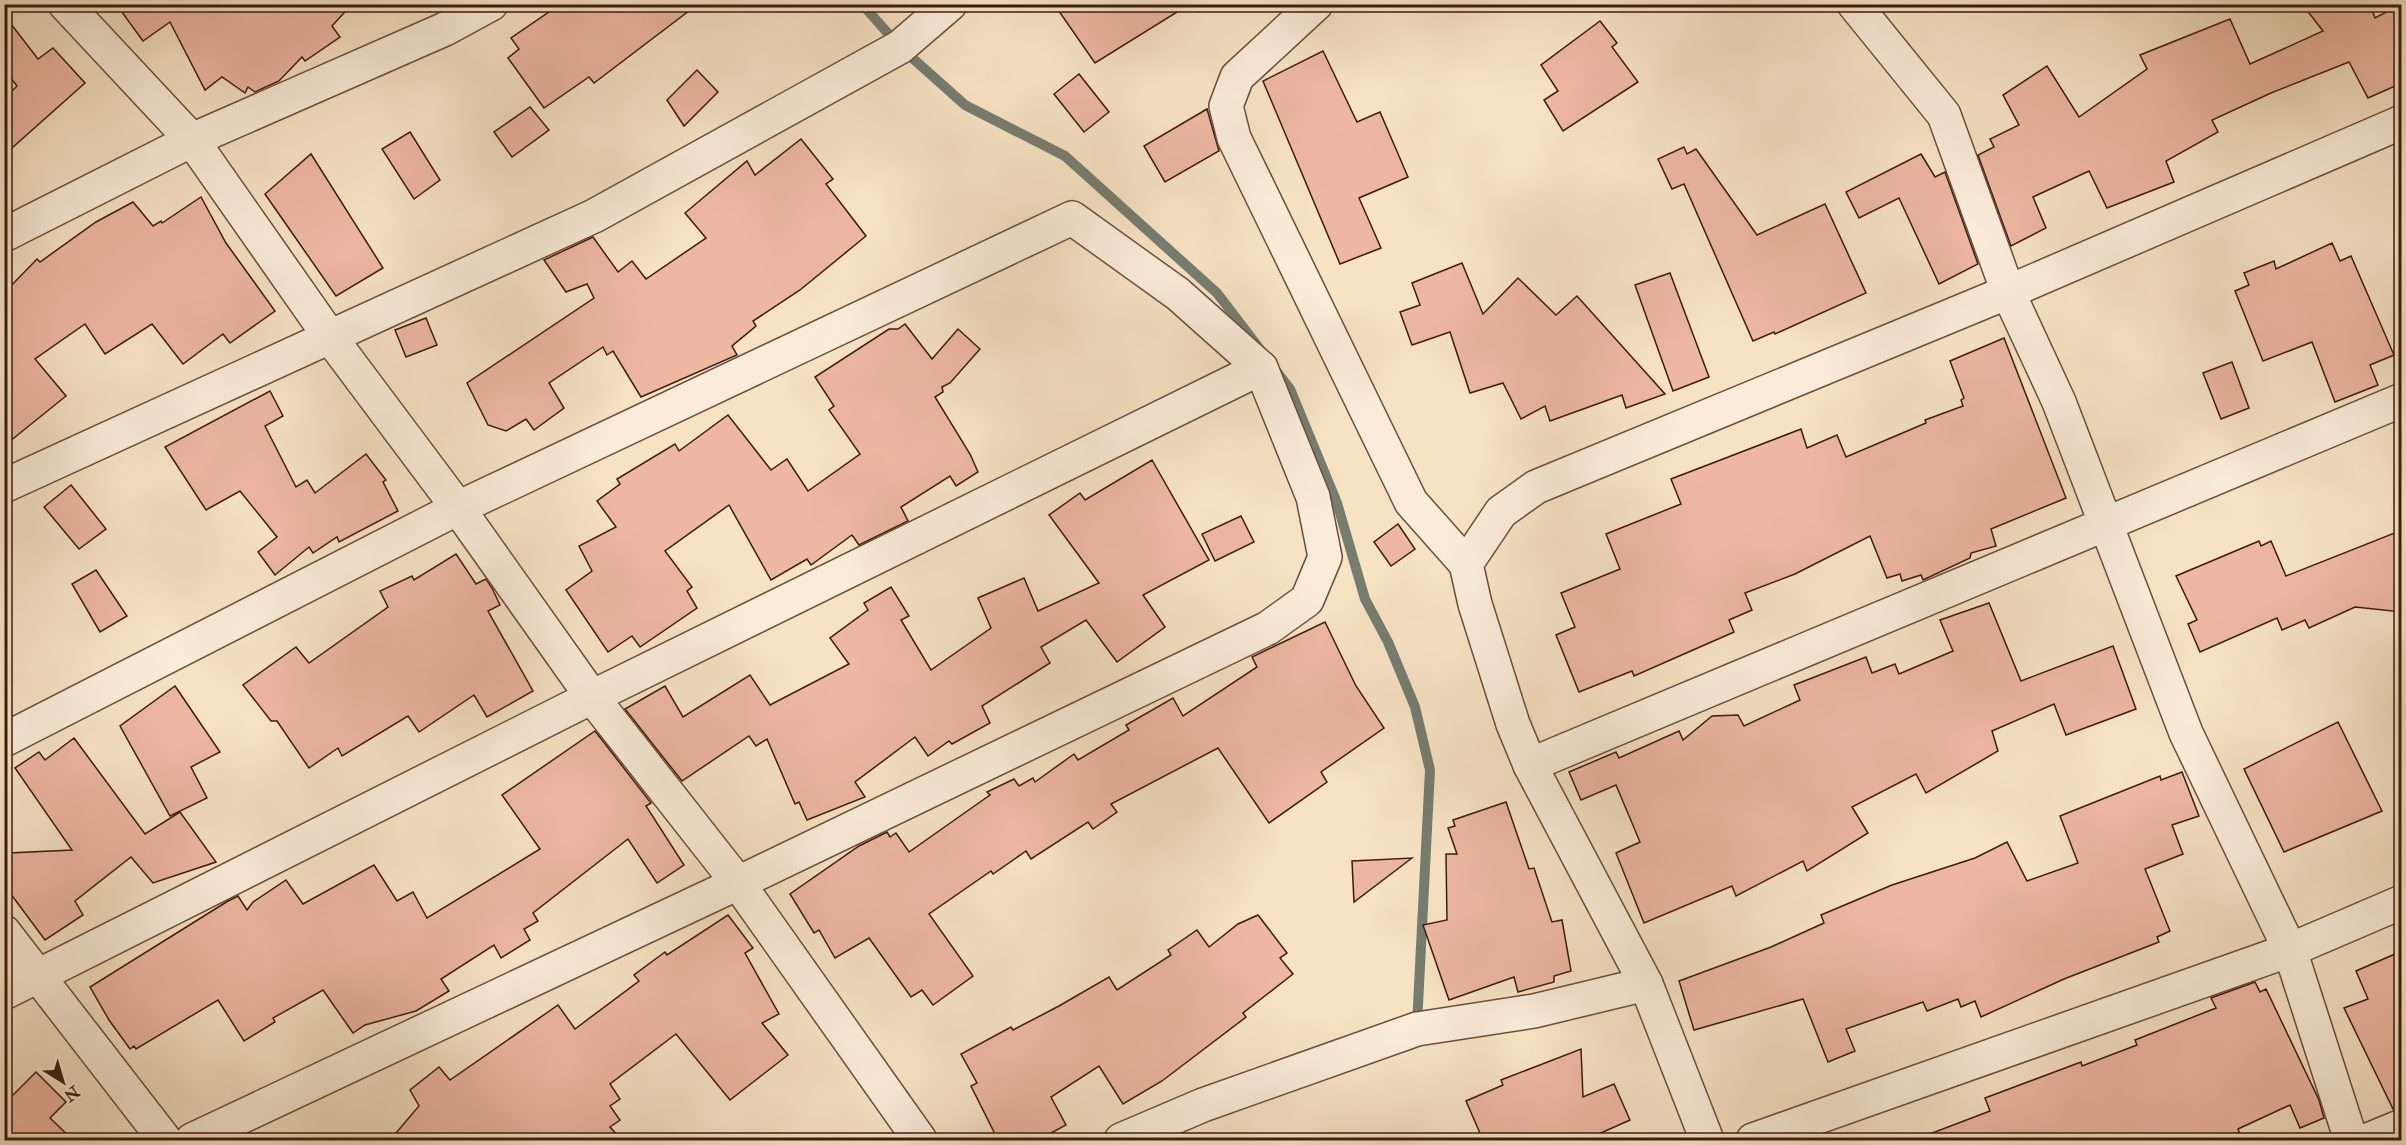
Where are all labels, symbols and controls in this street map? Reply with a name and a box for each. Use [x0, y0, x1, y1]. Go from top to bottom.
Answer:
north arrow [33, 1052, 93, 1112]
text: N [59, 1080, 84, 1106]

